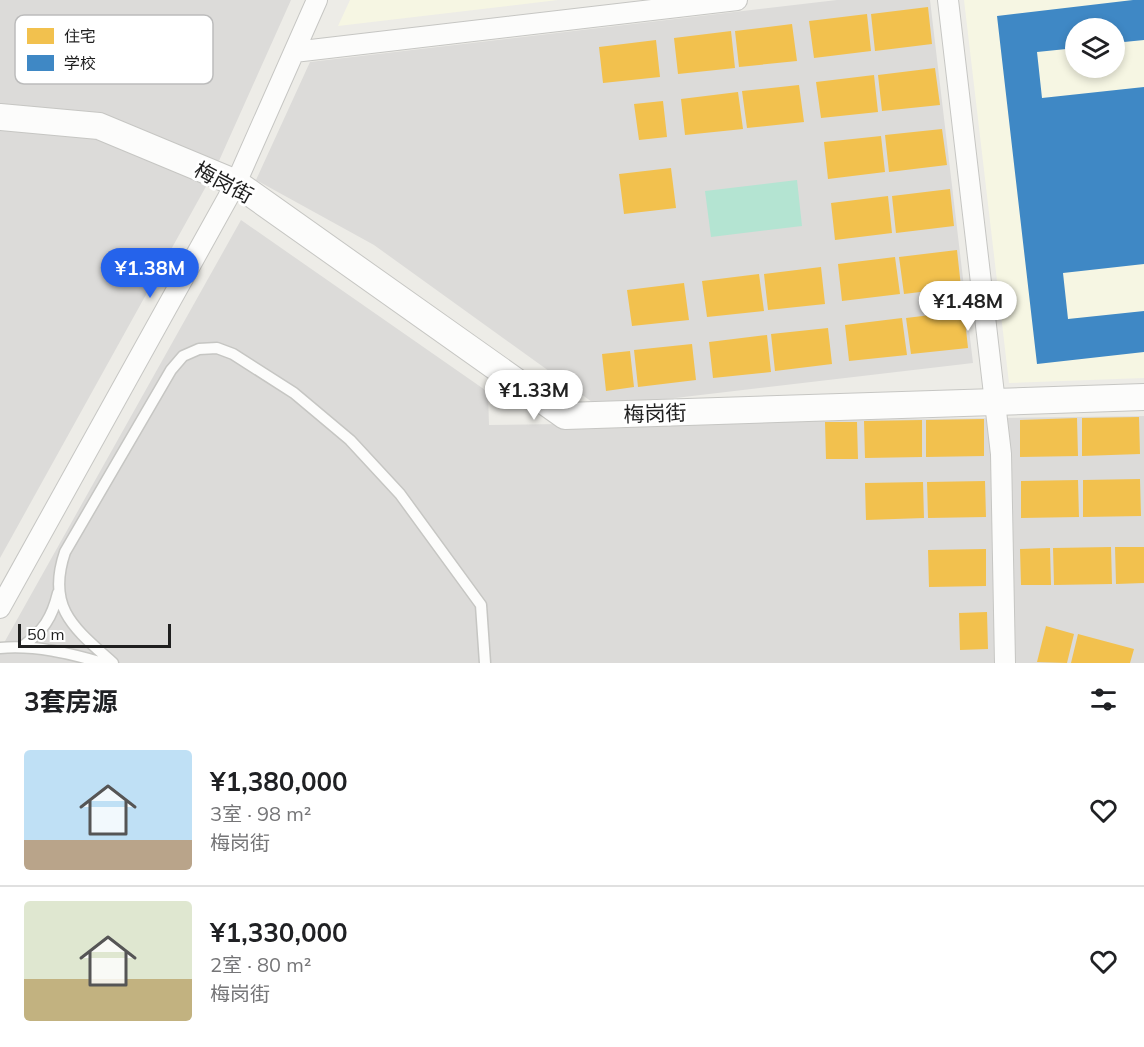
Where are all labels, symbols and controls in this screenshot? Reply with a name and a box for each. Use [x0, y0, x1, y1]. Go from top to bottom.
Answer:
legend [15, 15, 213, 84]
map controls [1065, 18, 1125, 78]
button: layers [1065, 18, 1125, 78]
text: 住宅 [64, 26, 96, 46]
text: 学校 [64, 53, 96, 73]
street label: 梅岗街 [190, 156, 258, 208]
pin: ¥1.38M [101, 248, 199, 299]
text: ¥1.38M [115, 255, 185, 280]
pin: ¥1.48M [919, 281, 1017, 332]
text: ¥1.48M [933, 288, 1003, 313]
pin: ¥1.33M [485, 370, 583, 421]
text: ¥1.33M [499, 377, 569, 402]
street label: 梅岗街 [623, 399, 687, 427]
scale bar [18, 621, 171, 648]
text: 50 m [27, 624, 64, 644]
icon: filters [1087, 683, 1120, 716]
text: 3套房源 [24, 685, 118, 718]
text: ¥1,380,000 [210, 765, 348, 798]
icon: home [72, 774, 144, 846]
icon: heart [1087, 794, 1120, 827]
text: 3室 · 98 m² [210, 801, 311, 826]
text: 梅岗街 [210, 830, 270, 855]
text: ¥1,330,000 [210, 916, 348, 949]
icon: home [72, 925, 144, 997]
icon: heart [1087, 945, 1120, 978]
text: 2室 · 80 m² [210, 952, 311, 977]
text: 梅岗街 [210, 981, 270, 1006]

